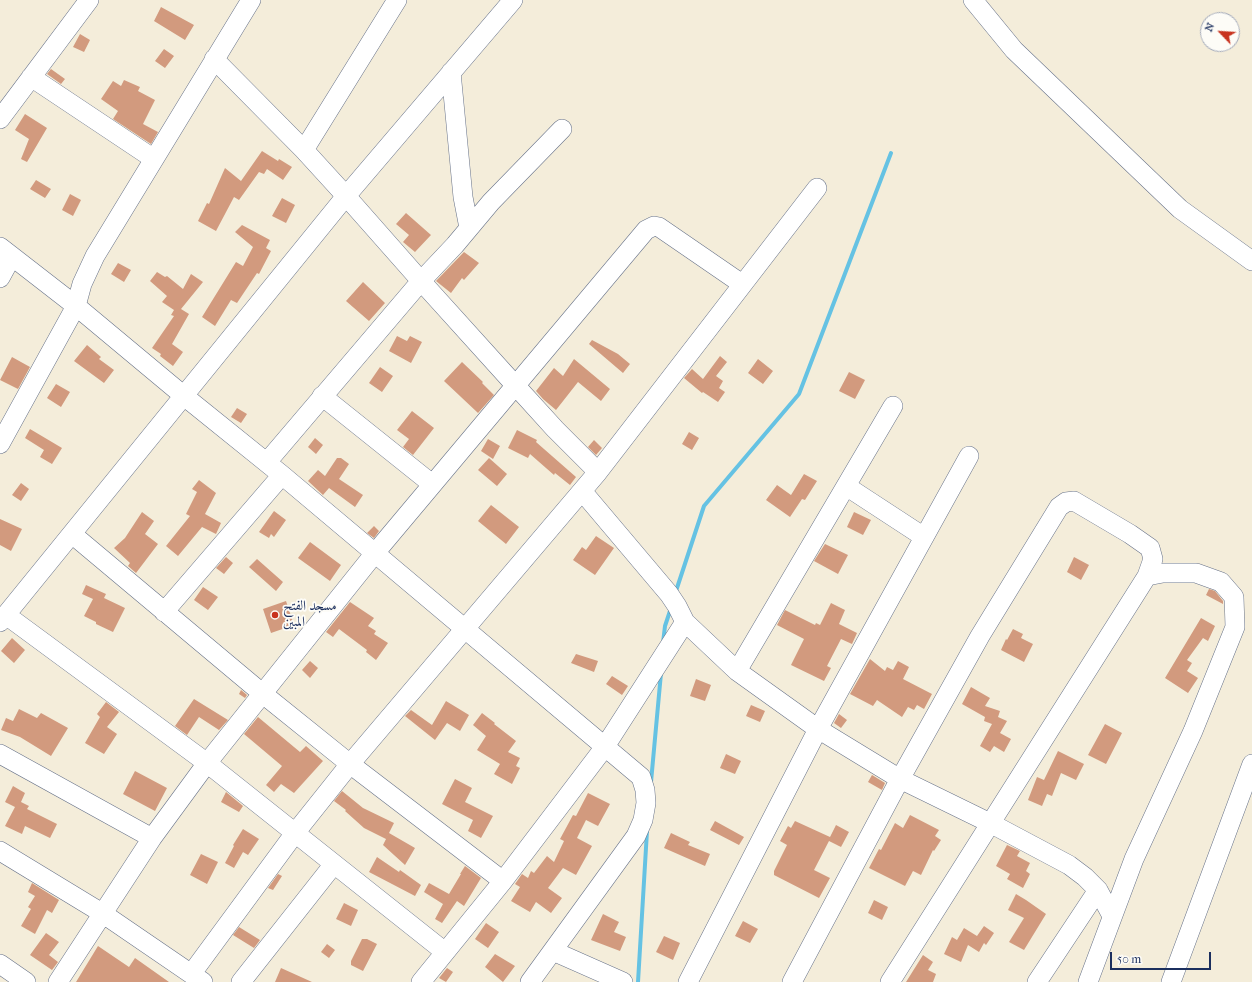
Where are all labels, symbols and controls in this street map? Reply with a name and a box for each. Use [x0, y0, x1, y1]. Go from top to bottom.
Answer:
north arrow [1200, 12, 1240, 52]
text: N [1202, 21, 1217, 34]
place label: مسجد الفتح المبين [283, 599, 337, 632]
marker: مسجد الفتح المبين [270, 610, 280, 620]
scale bar [1112, 944, 1213, 970]
text: 50 m [1117, 952, 1141, 966]

